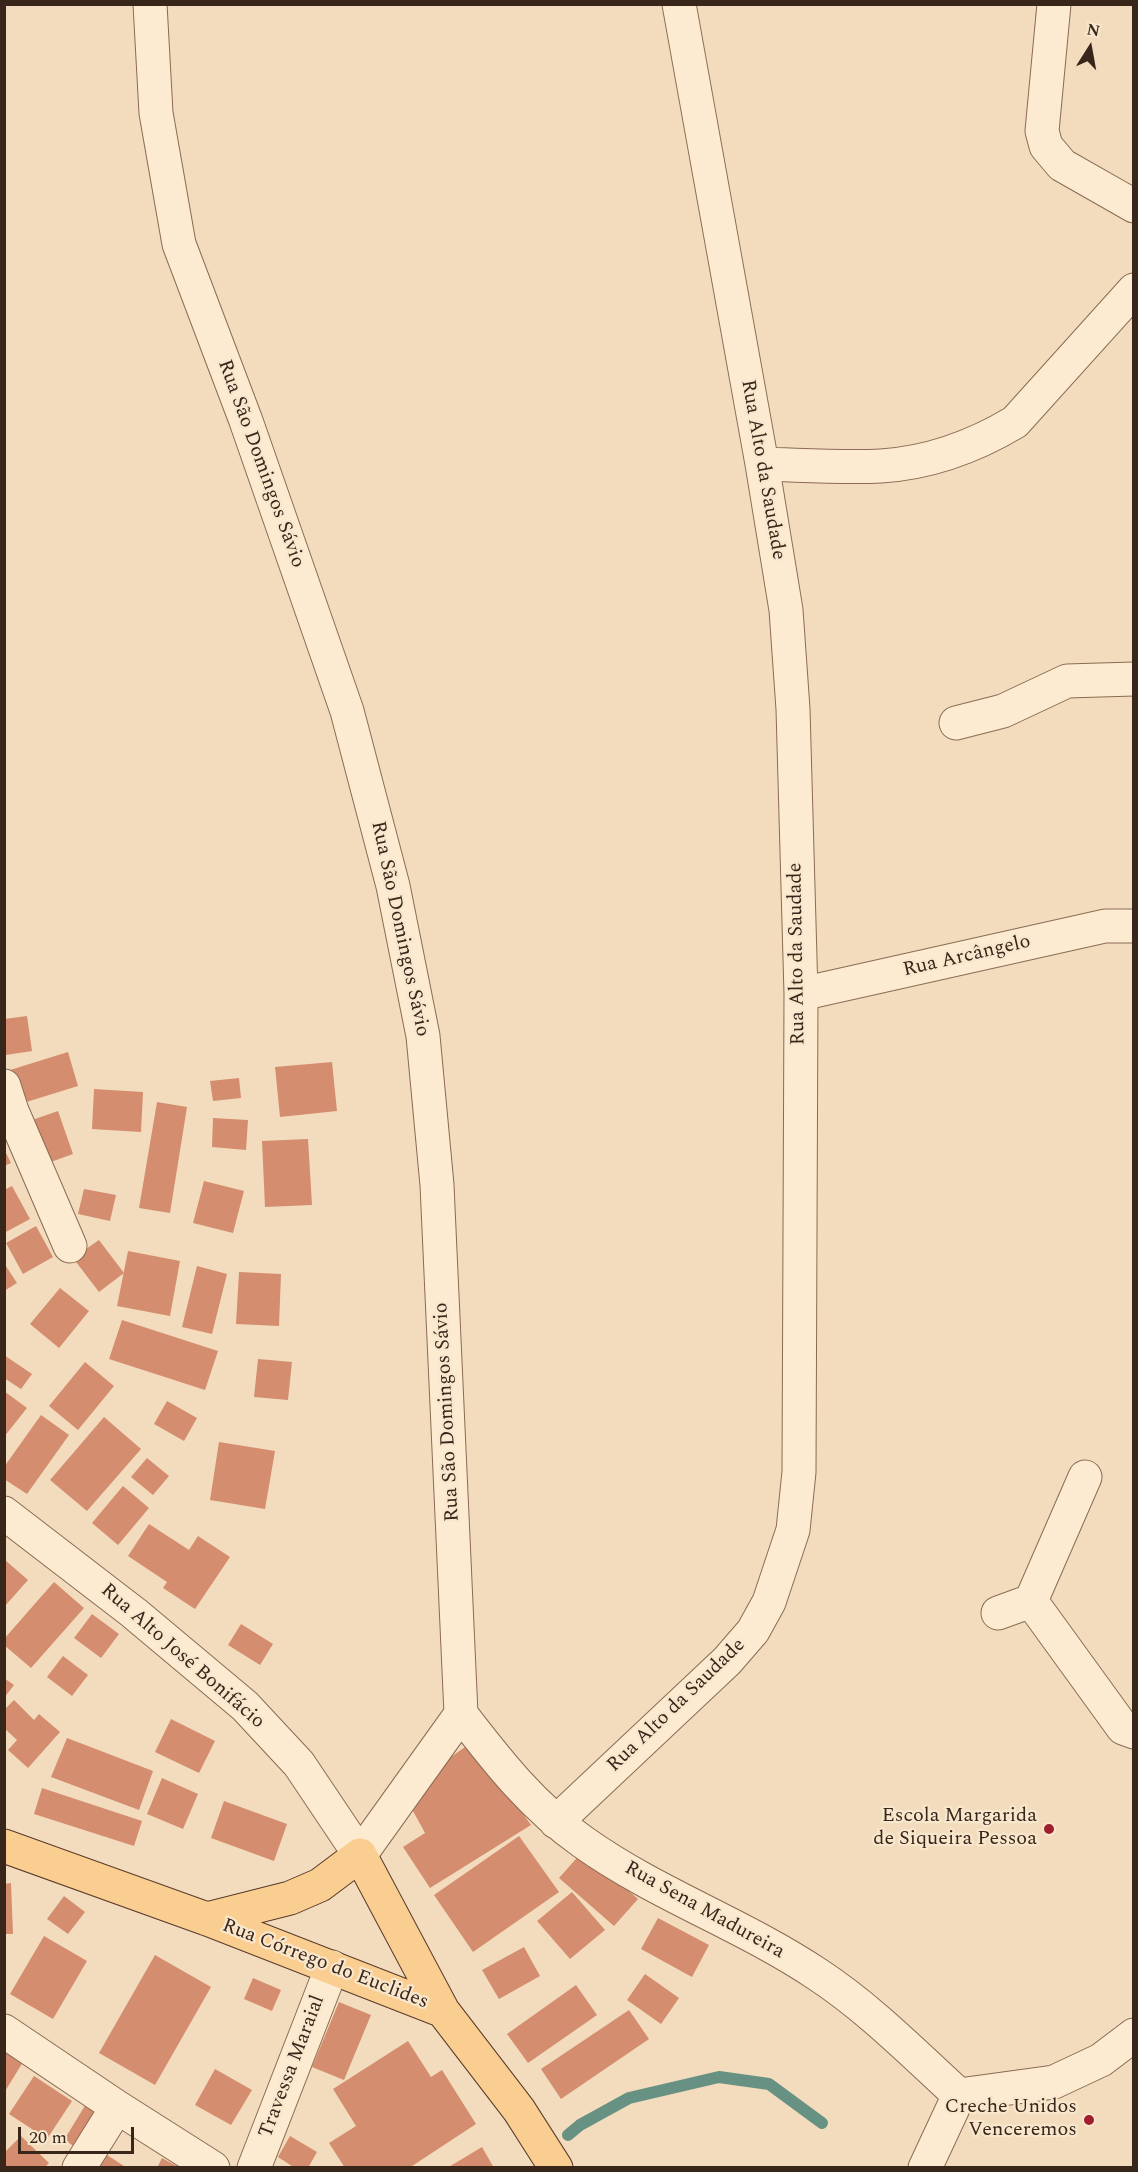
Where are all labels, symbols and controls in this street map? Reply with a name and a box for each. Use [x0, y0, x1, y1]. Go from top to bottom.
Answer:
text: N [1085, 17, 1102, 43]
north arrow [1060, 18, 1120, 78]
street label: Rua São Domingos Sávio [211, 357, 309, 571]
street label: Rua Alto da Saudade [734, 378, 790, 562]
street label: Rua São Domingos Sávio [364, 819, 434, 1039]
street label: Rua Alto da Saudade [784, 863, 812, 1045]
street label: Rua Arcângelo [901, 931, 1033, 983]
street label: Rua São Domingos Sávio [430, 1302, 466, 1522]
street label: Rua Alto José Bonifácio [95, 1579, 269, 1735]
street label: Rua Alto da Saudade [603, 1634, 751, 1778]
place label: Escola Margarida de Siqueira Pessoa [873, 1805, 1037, 1852]
marker: Escola Margarida de Siqueira Pessoa [1042, 1822, 1056, 1836]
street label: Rua Sena Madureira [620, 1857, 788, 1965]
street label: Rua Córrego do Euclides [218, 1915, 432, 2015]
street label: Travessa Maraial [255, 1992, 331, 2142]
place label: Creche Unidos Venceremos [945, 2096, 1077, 2143]
marker: Creche Unidos Venceremos [1082, 2113, 1096, 2127]
scale bar [21, 2115, 136, 2153]
text: 20 m [29, 2124, 67, 2151]

